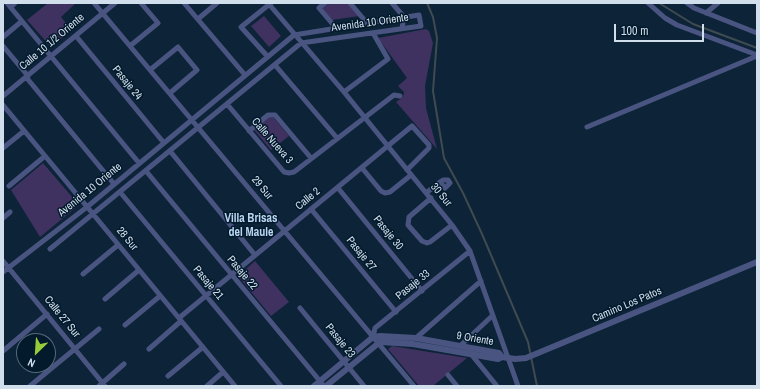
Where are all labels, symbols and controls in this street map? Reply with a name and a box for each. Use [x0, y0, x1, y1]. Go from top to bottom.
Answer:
street label: Calle 10 1/2 Oriente [17, 11, 87, 73]
street label: Avenida 10 Oriente [330, 11, 410, 35]
scale bar [616, 16, 706, 42]
text: 100 m [621, 23, 648, 39]
street label: Pasaje 24 [109, 63, 145, 103]
street label: Calle Nueva 3 [248, 115, 296, 167]
street label: Avenida 10 Oriente [56, 160, 124, 220]
street label: 29 Sur [248, 174, 276, 202]
street label: 30 Sur [427, 181, 455, 209]
street label: Calle 2 [293, 185, 323, 213]
district label: Villa Brisas del Maule [225, 212, 277, 240]
street label: Pasaje 30 [370, 213, 406, 253]
street label: 28 Sur [113, 225, 141, 253]
street label: Pasaje 27 [343, 234, 379, 274]
street label: Pasaje 22 [224, 253, 260, 293]
street label: Pasaje 21 [190, 263, 226, 303]
street label: Pasaje 33 [393, 267, 433, 303]
street label: Camino Los Patos [590, 284, 664, 326]
street label: Calle 27 Sur [41, 294, 83, 340]
street label: Pasaje 23 [322, 321, 358, 361]
street label: 9 Oriente [455, 329, 495, 349]
north arrow [16, 333, 56, 373]
text: N [25, 355, 37, 371]

